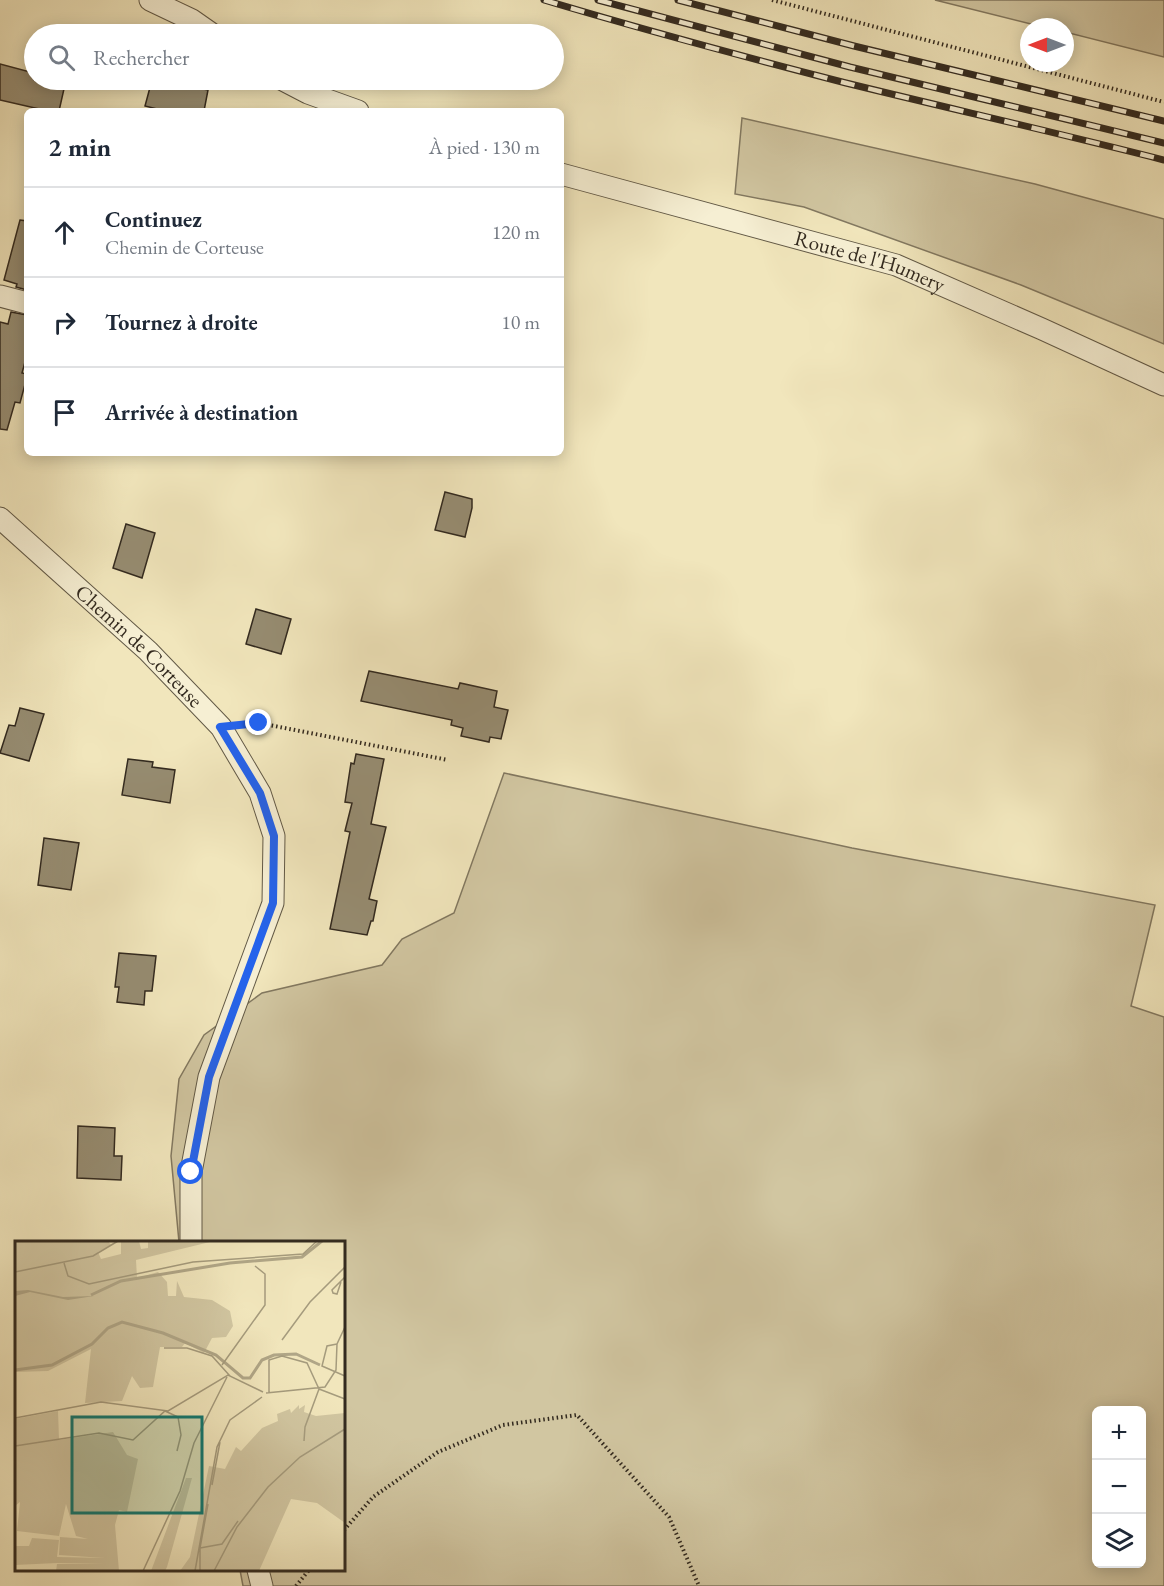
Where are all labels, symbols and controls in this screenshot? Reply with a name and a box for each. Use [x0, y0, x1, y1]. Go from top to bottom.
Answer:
north arrow [1020, 18, 1074, 72]
search box [24, 24, 564, 90]
icon: search [45, 41, 78, 74]
text: Rechercher [93, 43, 189, 72]
text: 2 min [48, 130, 111, 164]
text: À pied · 130 m [429, 134, 540, 160]
text: Continuez [105, 205, 202, 234]
icon: ahead [48, 216, 81, 249]
text: 120 m [492, 219, 540, 245]
street label: Route de l'Humery [792, 224, 950, 298]
text: Chemin de Corteuse [105, 234, 264, 260]
icon: right [48, 306, 81, 339]
text: Tournez à droite [105, 308, 258, 337]
text: 10 m [501, 309, 540, 335]
icon: arrive [48, 396, 81, 429]
text: Arrivée à destination [105, 398, 298, 427]
street label: Chemin de Corteuse [70, 578, 209, 713]
route end [245, 709, 271, 735]
route start [177, 1158, 203, 1184]
inset map [15, 1241, 345, 1571]
map controls [1092, 1406, 1146, 1568]
button: + [1092, 1406, 1146, 1460]
button: − [1092, 1460, 1146, 1514]
button: layers [1092, 1514, 1146, 1568]

